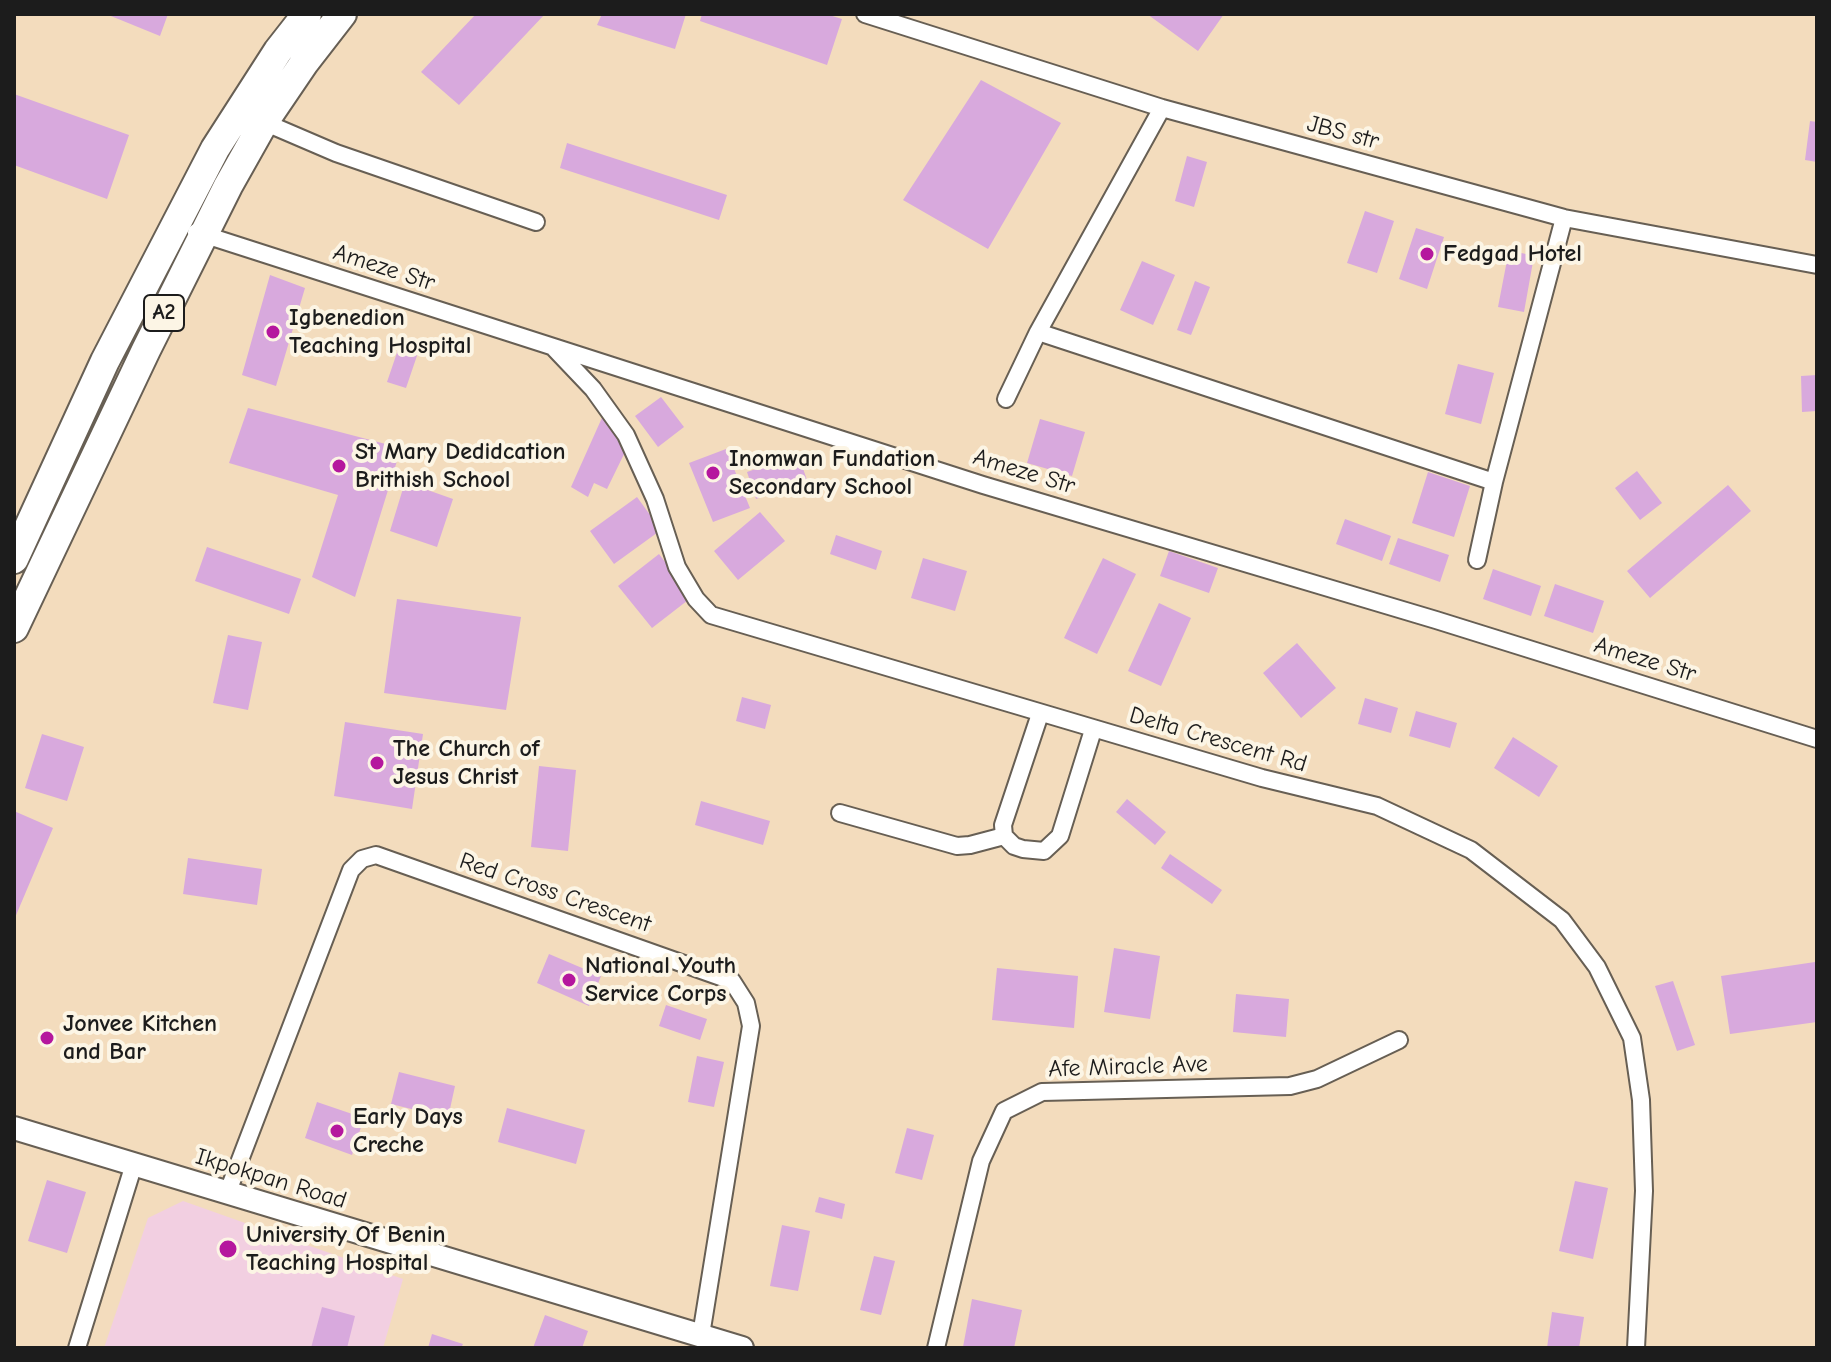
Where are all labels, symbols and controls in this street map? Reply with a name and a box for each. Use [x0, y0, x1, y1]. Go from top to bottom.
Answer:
street label: JBS str [1304, 110, 1382, 156]
street label: Ameze Str [329, 238, 439, 298]
place label: Fedgad Hotel [1443, 240, 1582, 268]
marker: Fedgad Hotel [1418, 245, 1436, 263]
road number: A2 [144, 295, 184, 331]
place label: Igbenedion Teaching Hospital [289, 304, 471, 360]
marker: Igbenedion Teaching Hospital [264, 323, 282, 341]
place label: St Mary Dedidcation Brithish School [355, 438, 566, 494]
street label: Ameze Str [969, 443, 1079, 501]
place label: Inomwan Fundation Secondary School [729, 445, 935, 501]
marker: St Mary Dedidcation Brithish School [330, 457, 348, 475]
marker: Inomwan Fundation Secondary School [704, 464, 722, 482]
street label: Ameze Str [1590, 631, 1700, 689]
street label: Delta Crescent Rd [1126, 701, 1310, 779]
place label: The Church of Jesus Christ [393, 735, 540, 791]
marker: The Church of Jesus Christ [368, 754, 386, 772]
street label: Red Cross Crescent [455, 847, 655, 939]
place label: National Youth Service Corps [585, 952, 736, 1008]
marker: National Youth Service Corps [560, 971, 578, 989]
place label: Jonvee Kitchen and Bar [63, 1010, 217, 1066]
marker: Jonvee Kitchen and Bar [38, 1029, 56, 1047]
street label: Afe Miracle Ave [1048, 1050, 1208, 1084]
place label: Early Days Creche [353, 1103, 463, 1159]
marker: Early Days Creche [328, 1122, 346, 1140]
street label: Ikpokpan Road [192, 1142, 350, 1216]
place label: University Of Benin Teaching Hospital [246, 1221, 446, 1277]
marker: University Of Benin Teaching Hospital [217, 1238, 239, 1260]

